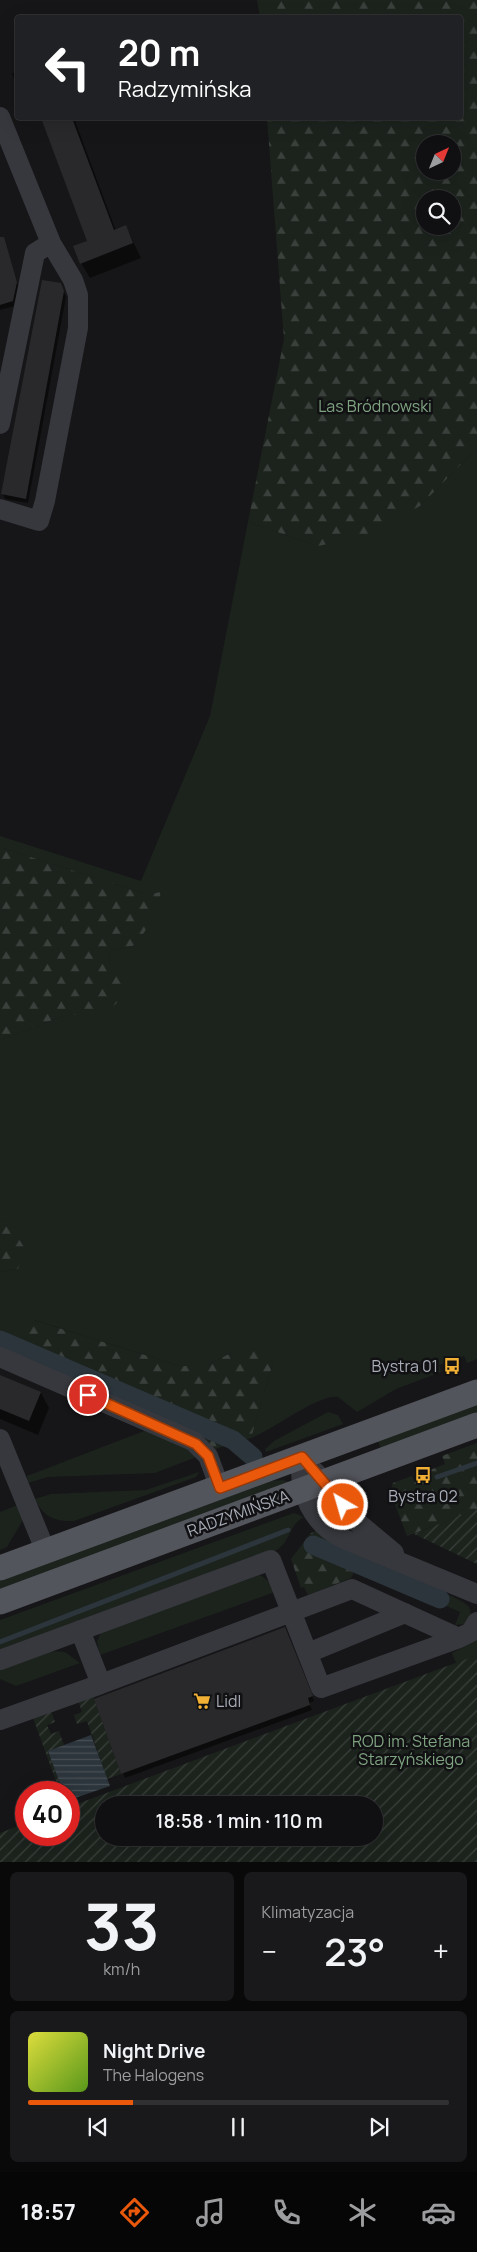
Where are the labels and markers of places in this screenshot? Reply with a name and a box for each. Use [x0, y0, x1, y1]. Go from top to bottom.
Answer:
place label: Bystra 01 [371, 1355, 438, 1377]
bus stop icon: Bystra 01 [442, 1356, 462, 1376]
pin [67, 1374, 109, 1416]
bus stop icon: Bystra 02 [413, 1465, 433, 1485]
place label: Bystra 02 [388, 1485, 458, 1507]
place label: Lidl [216, 1690, 241, 1712]
supermarket icon: Lidl [192, 1691, 212, 1711]

